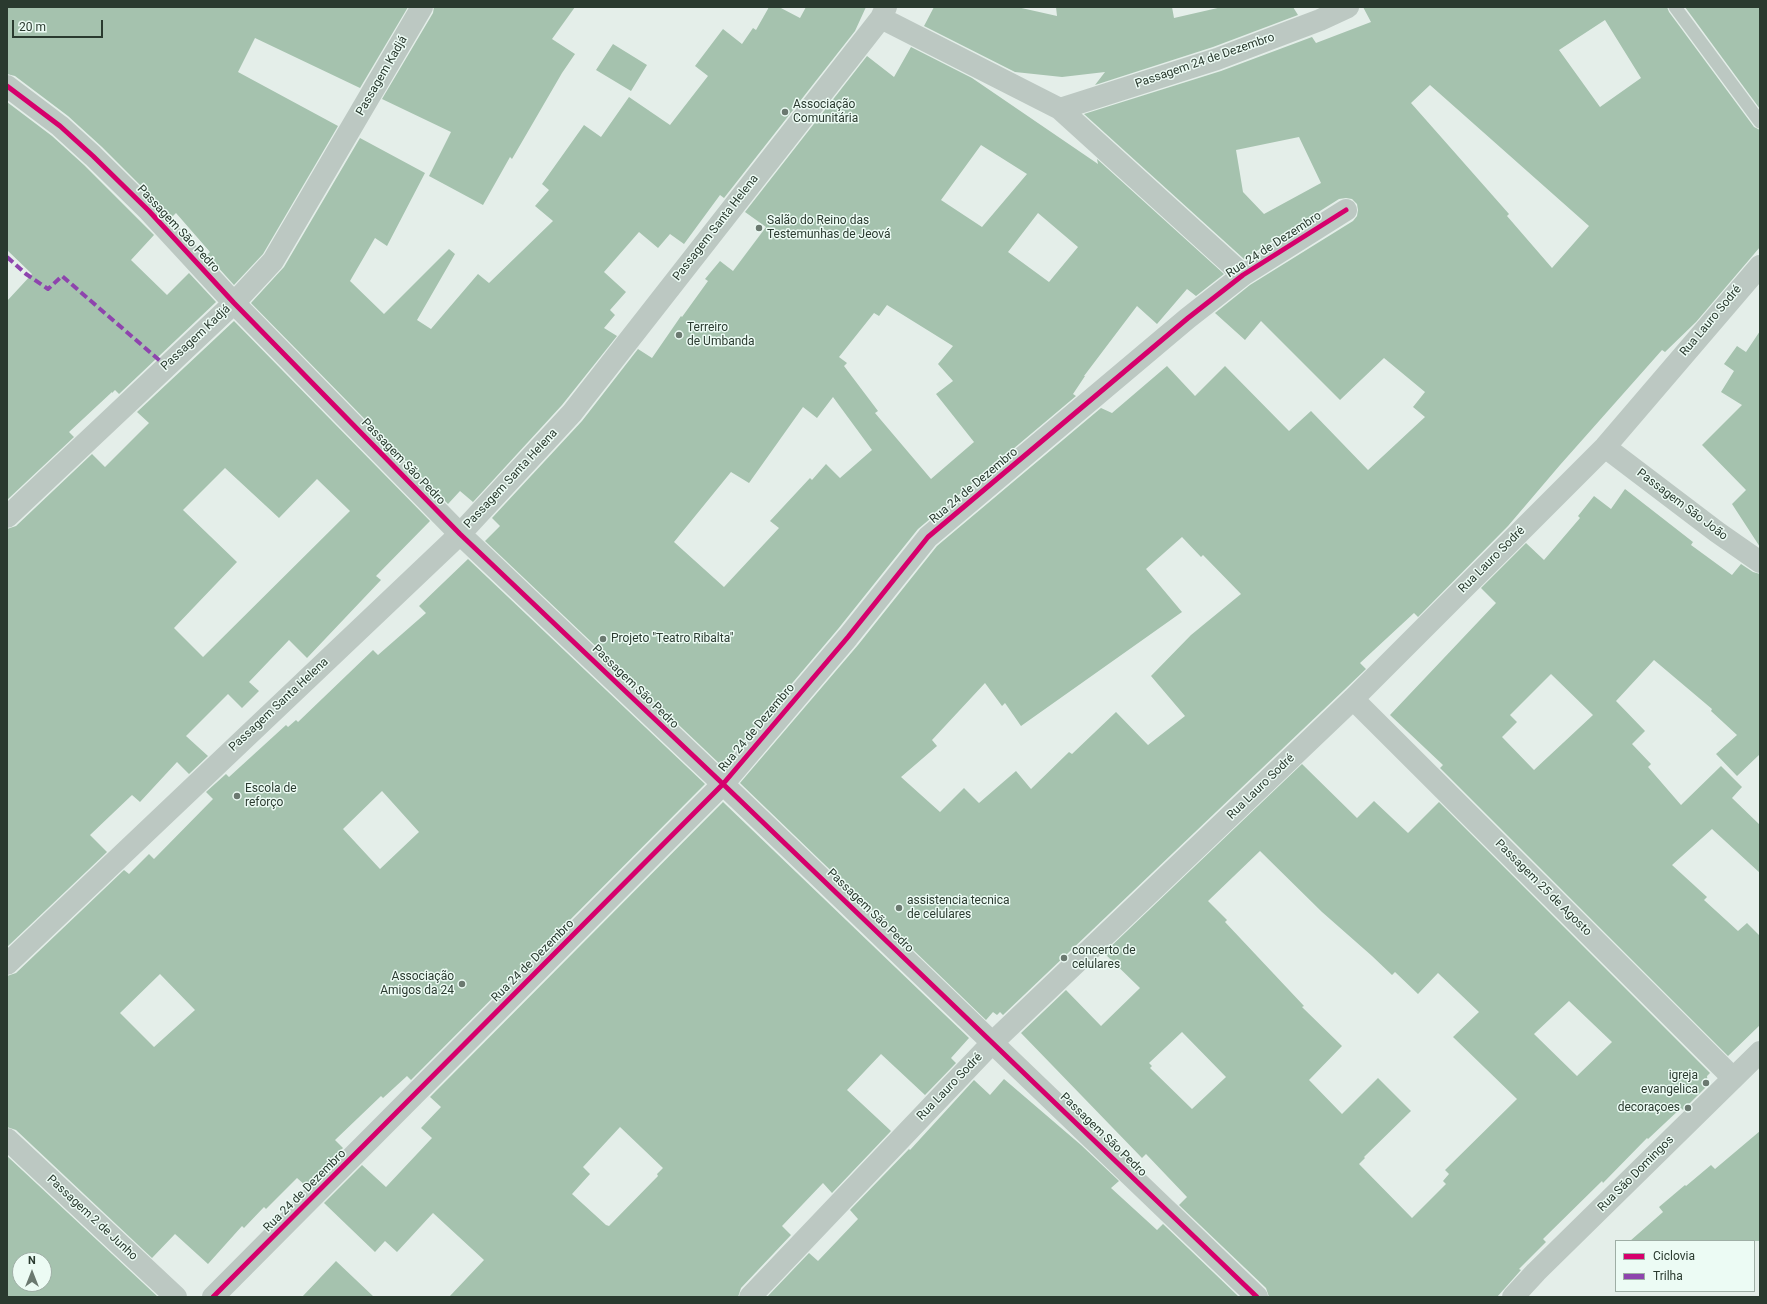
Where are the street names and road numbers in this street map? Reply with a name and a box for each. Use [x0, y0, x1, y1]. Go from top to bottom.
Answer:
street label: Passagem 24 de Dezembro [1133, 30, 1277, 92]
street label: Passagem Kadjá [353, 34, 411, 118]
street label: Passagem Santa Helena [670, 172, 762, 284]
street label: Passagem São Pedro [134, 182, 222, 276]
street label: Rua 24 de Dezembro [1224, 209, 1324, 281]
street label: Rua Lauro Sodré [1677, 283, 1745, 359]
street label: Passagem Kadjá [158, 302, 234, 374]
street label: Passagem São Pedro [358, 416, 448, 508]
street label: Passagem Santa Helena [461, 426, 561, 532]
street label: Rua 24 de Dezembro [927, 445, 1021, 527]
street label: Passagem São João [1634, 466, 1730, 544]
street label: Rua Lauro Sodré [1456, 524, 1528, 596]
street label: Passagem São Pedro [589, 642, 681, 732]
street label: Passagem Santa Helena [226, 655, 332, 755]
street label: Rua 24 de Dezembro [716, 681, 798, 775]
street label: Rua Lauro Sodré [1224, 751, 1298, 823]
street label: Passagem 25 de Agosto [1492, 837, 1594, 939]
street label: Passagem São Pedro [824, 866, 916, 956]
street label: Rua 24 de Dezembro [489, 917, 577, 1005]
street label: Rua Lauro Sodré [914, 1050, 986, 1124]
street label: Passagem São Pedro [1057, 1090, 1149, 1180]
street label: Rua São Domingos [1595, 1133, 1677, 1215]
street label: Rua 24 de Dezembro [261, 1147, 349, 1235]
street label: Passagem 2 de Junho [44, 1172, 140, 1264]

